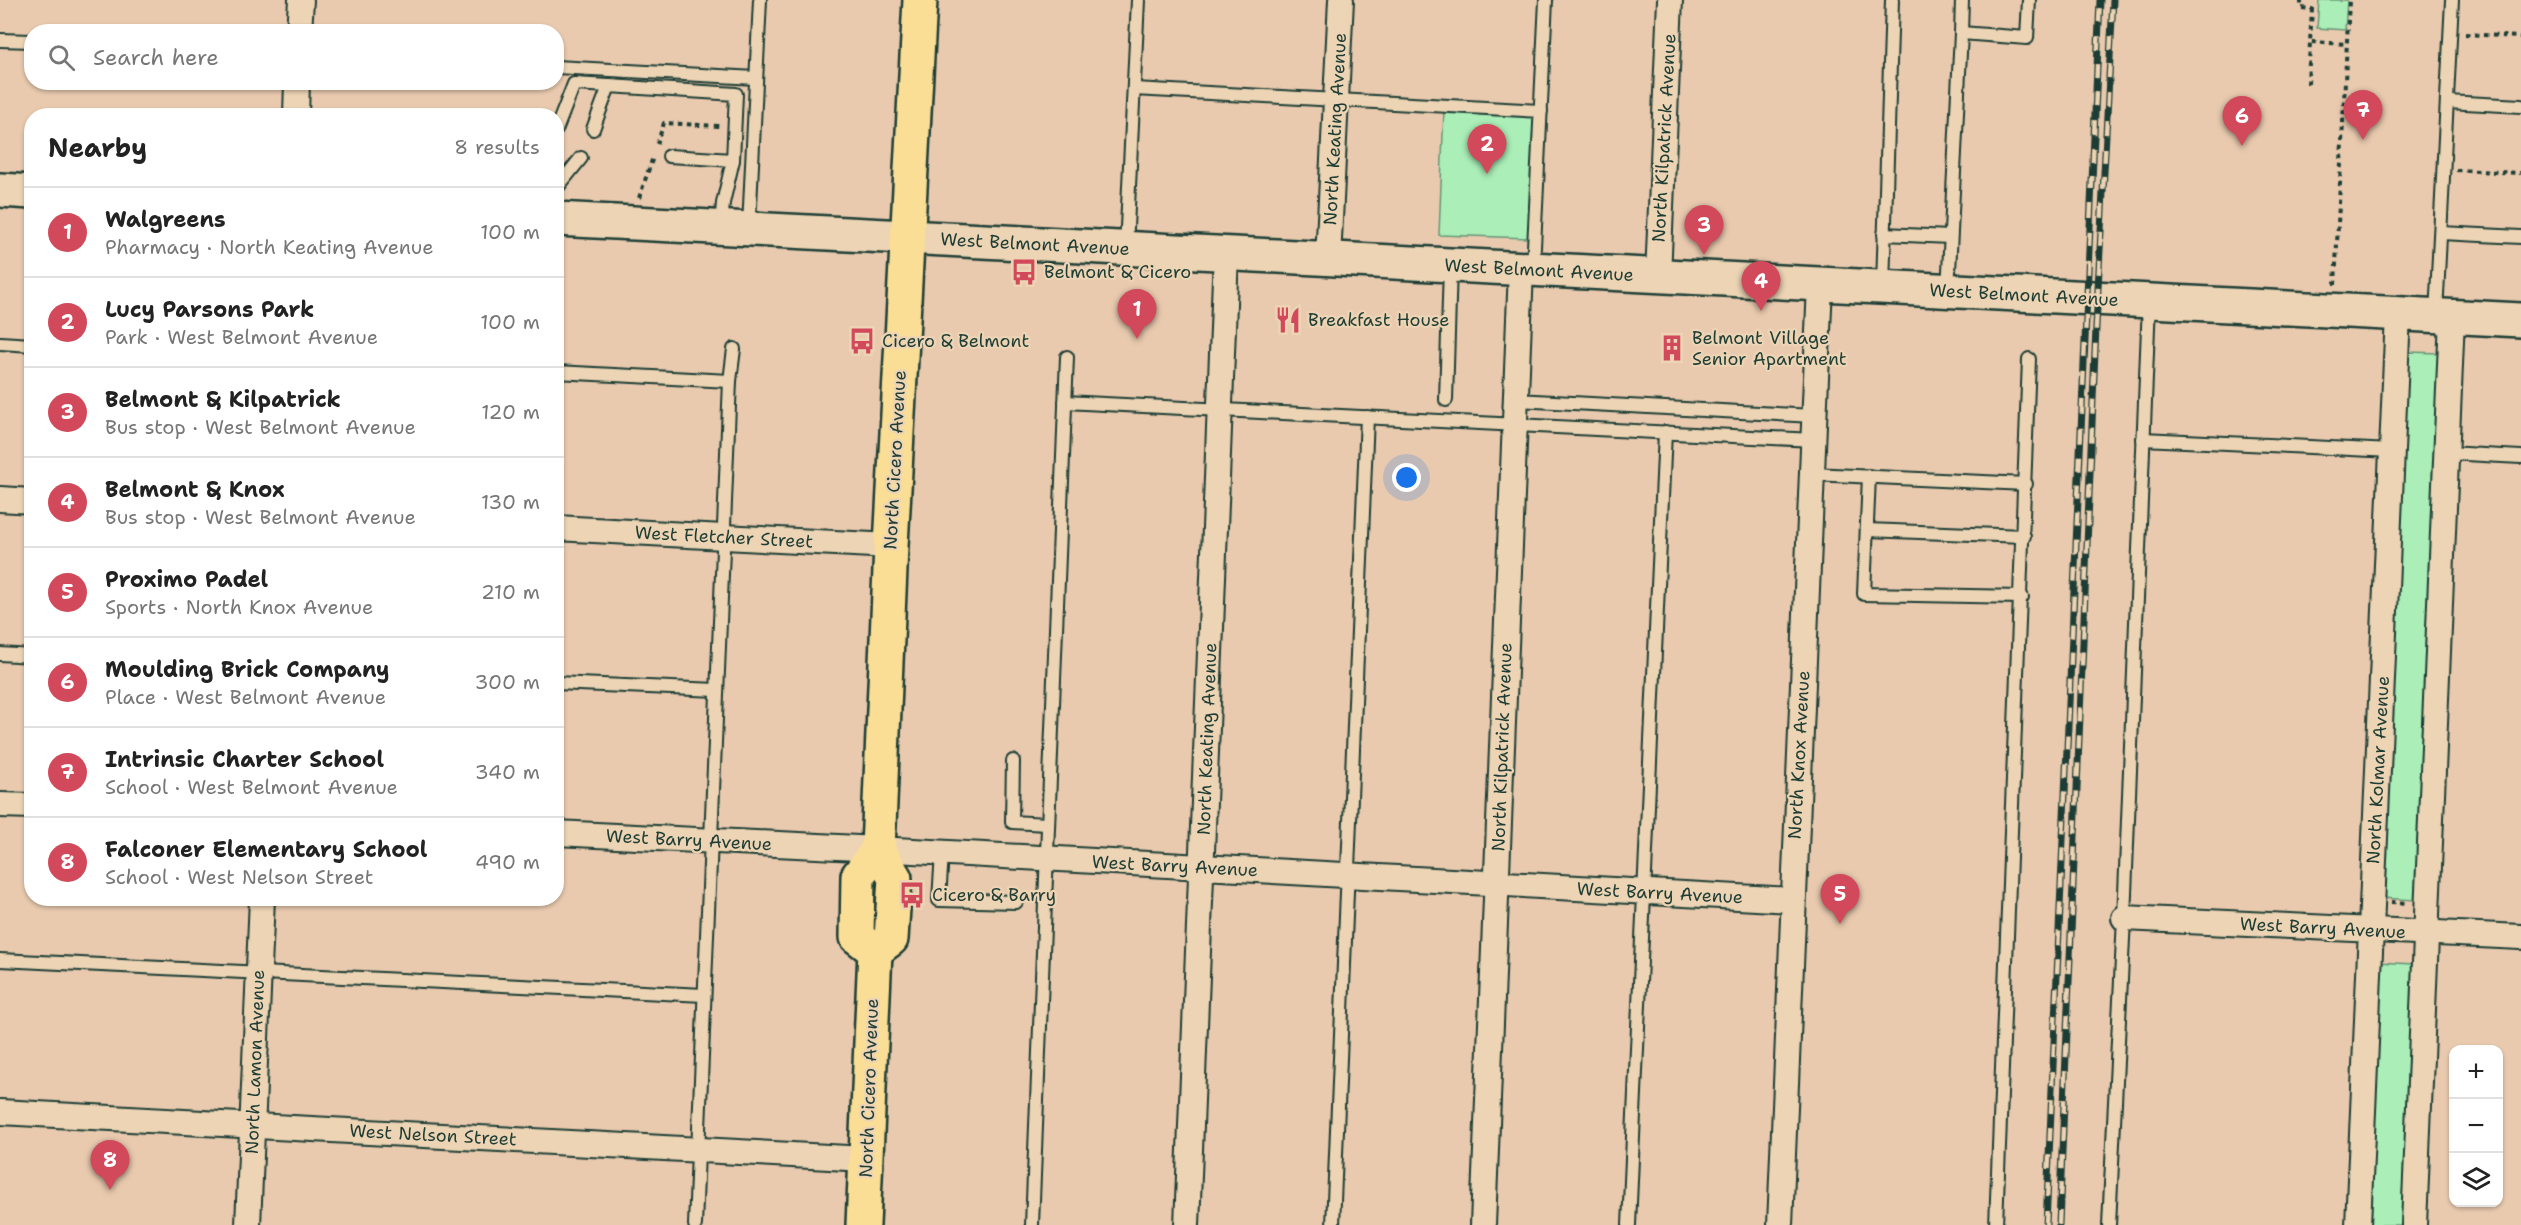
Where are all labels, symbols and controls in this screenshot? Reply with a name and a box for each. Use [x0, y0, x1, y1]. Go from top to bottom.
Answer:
search box [24, 24, 564, 90]
street label: North Keating Avenue [1318, 32, 1352, 226]
street label: North Kilpatrick Avenue [1647, 33, 1681, 243]
icon: search [45, 41, 78, 74]
text: Search here [93, 43, 219, 72]
pin: 7 [2344, 90, 2382, 140]
pin: 6 [2222, 96, 2262, 146]
pin: 2 [1468, 124, 1506, 174]
text: Nearby [48, 130, 147, 165]
text: 8 results [454, 134, 540, 160]
text: Walgreens [105, 205, 226, 234]
pin: 3 [1684, 206, 1724, 255]
text: 1 [63, 219, 72, 245]
text: 100 m [480, 219, 540, 245]
street label: West Belmont Avenue [940, 227, 1130, 261]
text: Pharmacy · North Keating Avenue [105, 234, 434, 260]
street label: West Belmont Avenue [1444, 253, 1634, 287]
bus stop icon: Belmont & Cicero [1009, 257, 1039, 287]
place label: Belmont & Cicero [1044, 260, 1191, 284]
pin: 4 [1742, 262, 1780, 311]
street label: West Belmont Avenue [1929, 278, 2119, 312]
pin: 1 [1118, 290, 1156, 339]
text: Lucy Parsons Park [105, 295, 314, 324]
restaurant icon: Breakfast House [1273, 305, 1303, 335]
place label: Breakfast House [1308, 308, 1450, 332]
text: 2 [61, 309, 75, 335]
text: 100 m [480, 309, 540, 335]
text: Park · West Belmont Avenue [105, 324, 378, 350]
bus stop icon: Cicero & Belmont [847, 326, 877, 356]
place label: Belmont Village Senior Apartment [1692, 326, 1847, 371]
place label: Cicero & Belmont [882, 329, 1029, 353]
building icon: Belmont Village Senior Apartment [1657, 333, 1687, 363]
street label: North Cicero Avenue [878, 370, 912, 550]
text: Belmont & Kilpatrick [105, 385, 341, 414]
text: 3 [61, 399, 75, 425]
text: 120 m [481, 399, 540, 425]
text: Bus stop · West Belmont Avenue [105, 414, 416, 440]
your location [1392, 463, 1421, 492]
text: Belmont & Knox [105, 475, 285, 504]
text: 4 [61, 489, 75, 515]
text: 130 m [481, 489, 540, 515]
text: Bus stop · West Belmont Avenue [105, 504, 416, 530]
street label: West Fletcher Street [634, 520, 814, 554]
text: Proximo Padel [105, 565, 268, 594]
text: 5 [61, 579, 74, 605]
text: 210 m [481, 579, 540, 605]
text: Sports · North Knox Avenue [105, 594, 373, 620]
street label: North Keating Avenue [1192, 642, 1222, 836]
street label: North Kilpatrick Avenue [1486, 642, 1518, 852]
text: Moulding Brick Company [105, 655, 390, 684]
text: 6 [61, 669, 75, 695]
text: 300 m [474, 669, 540, 695]
street label: North Knox Avenue [1783, 670, 1815, 840]
street label: North Kolmar Avenue [2361, 675, 2395, 865]
text: Place · West Belmont Avenue [105, 684, 386, 710]
text: Intrinsic Charter School [105, 745, 384, 774]
text: 7 [61, 759, 75, 785]
text: 340 m [475, 759, 540, 785]
text: School · West Belmont Avenue [105, 774, 398, 800]
street label: West Barry Avenue [605, 824, 773, 856]
text: Falconer Elementary School [105, 835, 427, 864]
text: 8 [61, 849, 75, 875]
text: 490 m [475, 849, 540, 875]
street label: West Barry Avenue [1091, 850, 1259, 882]
text: School · West Nelson Street [105, 864, 374, 890]
pin: 5 [1820, 874, 1860, 924]
street label: West Barry Avenue [1576, 877, 1744, 909]
bus stop icon: Cicero & Barry [897, 880, 927, 910]
place label: Cicero & Barry [932, 883, 1056, 907]
street label: West Barry Avenue [2239, 912, 2407, 944]
street label: North Lamon Avenue [240, 969, 270, 1155]
street label: North Cicero Avenue [854, 998, 884, 1178]
map controls [2449, 1045, 2503, 1207]
button: + [2449, 1045, 2503, 1099]
button: − [2449, 1099, 2503, 1153]
street label: West Nelson Street [349, 1119, 517, 1151]
pin: 8 [90, 1140, 130, 1190]
button: layers [2449, 1153, 2503, 1207]

